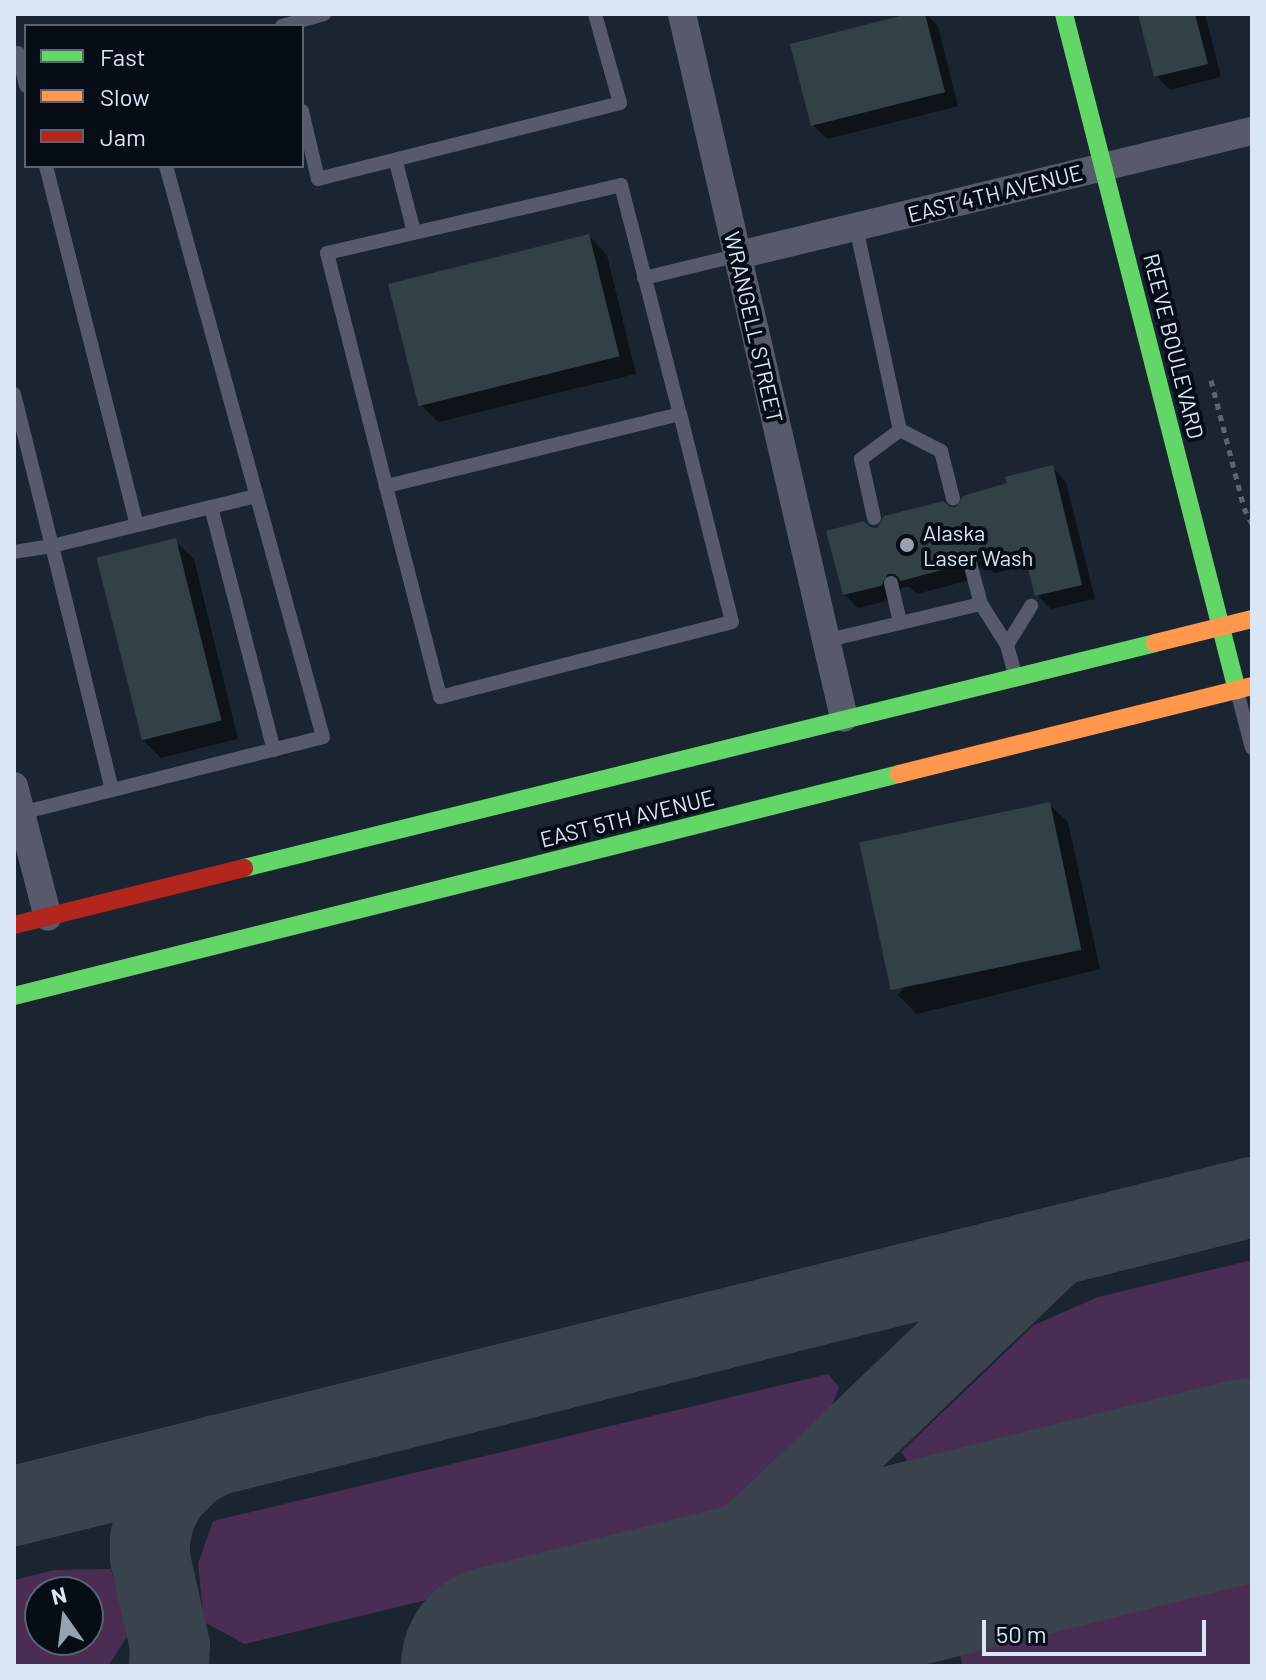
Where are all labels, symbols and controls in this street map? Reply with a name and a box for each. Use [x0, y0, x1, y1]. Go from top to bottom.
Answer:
legend [24, 24, 304, 168]
text: Fast [100, 42, 145, 71]
text: Slow [100, 82, 149, 111]
text: Jam [100, 122, 146, 151]
street label: EAST 4TH AVENUE [905, 159, 1085, 227]
street label: WRANGELL STREET [719, 229, 789, 425]
street label: REEVE BOULEVARD [1138, 251, 1210, 441]
place label: Alaska Laser Wash [923, 519, 1033, 570]
marker: Alaska Laser Wash [898, 536, 916, 554]
street label: EAST 5TH AVENUE [537, 784, 717, 852]
north arrow [24, 1576, 104, 1656]
text: N [48, 1580, 69, 1609]
scale bar [986, 1604, 1210, 1654]
text: 50 m [996, 1619, 1047, 1648]

